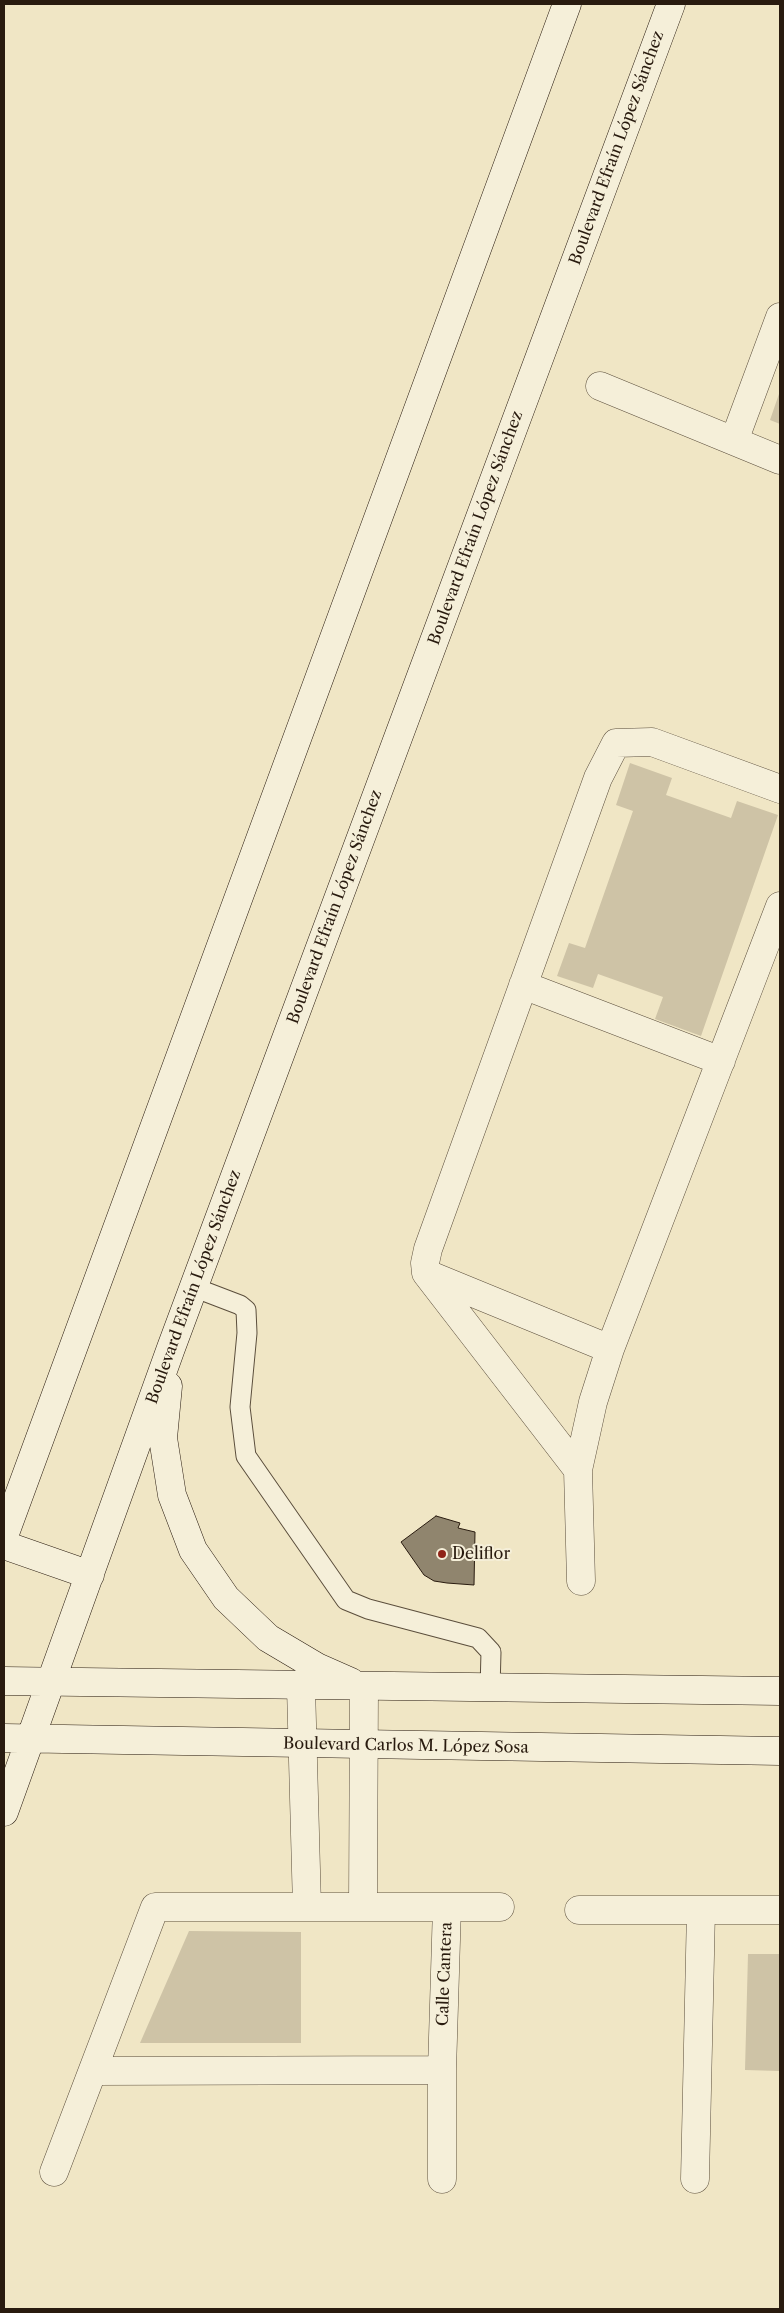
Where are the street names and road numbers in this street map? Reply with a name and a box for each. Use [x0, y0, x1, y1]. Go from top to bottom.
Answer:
street label: Boulevard Efraín López Sánchez [566, 28, 668, 268]
street label: Boulevard Efraín López Sánchez [425, 408, 527, 648]
street label: Boulevard Efraín López Sánchez [284, 787, 386, 1027]
street label: Boulevard Efraín López Sánchez [143, 1167, 245, 1407]
street label: Boulevard Carlos M. López Sosa [283, 1734, 529, 1758]
street label: Calle Cantera [434, 1922, 456, 2026]

